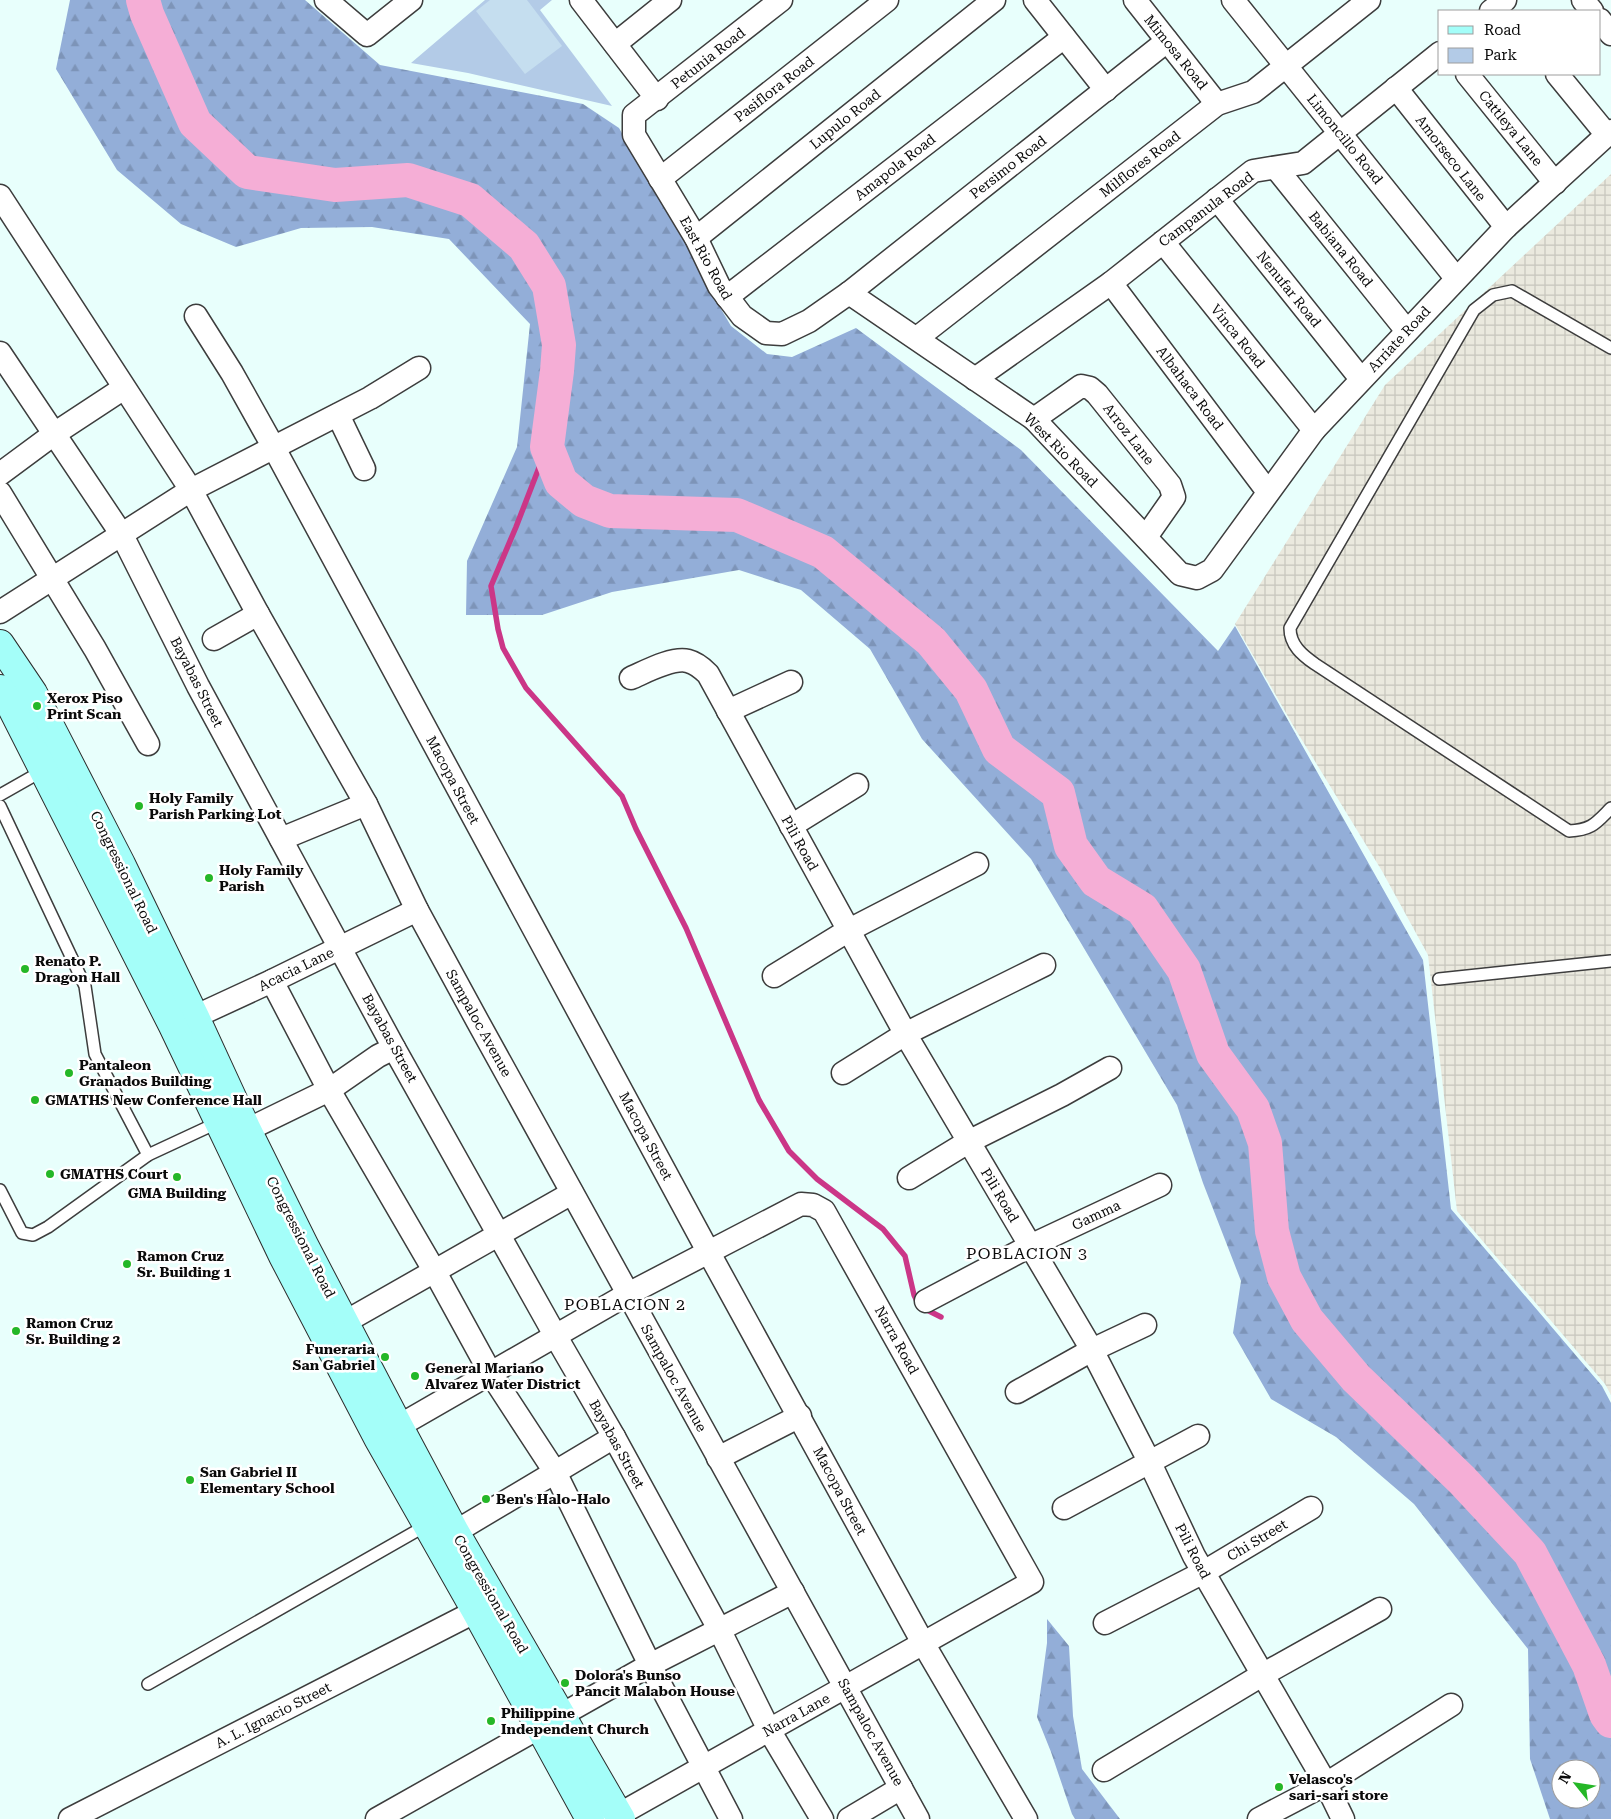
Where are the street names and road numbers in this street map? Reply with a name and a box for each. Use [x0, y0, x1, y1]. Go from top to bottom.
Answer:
street label: Mimosa Road [1141, 11, 1211, 93]
street label: Petunia Road [668, 24, 748, 92]
street label: Pasiflora Road [731, 53, 817, 125]
street label: Lupulo Road [806, 86, 884, 152]
street label: Cattleya Lane [1476, 87, 1546, 169]
street label: Limoncillo Road [1304, 91, 1386, 187]
street label: Amorseco Lane [1413, 112, 1490, 204]
street label: Milflores Road [1096, 128, 1184, 200]
street label: Amapola Road [852, 131, 938, 203]
street label: Persimo Road [967, 132, 1049, 202]
street label: Campanula Road [1155, 168, 1257, 250]
street label: Babiana Road [1306, 208, 1376, 290]
street label: East Rio Road [677, 214, 735, 302]
street label: Nenufar Road [1254, 248, 1324, 330]
street label: Vinca Road [1208, 301, 1268, 371]
street label: Arriate Road [1365, 303, 1433, 375]
street label: Albahaca Road [1153, 343, 1227, 433]
street label: Arroz Lane [1100, 400, 1158, 468]
street label: West Rio Road [1021, 410, 1101, 490]
street label: Bayabas Street [167, 634, 227, 730]
street label: Macopa Street [423, 733, 483, 827]
street label: Congressional Road [87, 808, 161, 936]
street label: Pili Road [778, 813, 822, 873]
street label: Acacia Lane [256, 944, 336, 994]
street label: Sampaloc Avenue [443, 967, 515, 1080]
street label: Bayabas Street [359, 991, 421, 1085]
street label: Macopa Street [616, 1089, 676, 1183]
street label: Pili Road [978, 1165, 1022, 1225]
street label: Congressional Road [263, 1174, 339, 1300]
street label: Gamma [1069, 1197, 1123, 1233]
street label: Narra Road [872, 1303, 922, 1377]
street label: Sampaloc Avenue [638, 1322, 710, 1435]
street label: Bayabas Street [586, 1397, 648, 1491]
street label: Macopa Street [810, 1444, 870, 1538]
street label: Chi Street [1224, 1516, 1290, 1564]
street label: Pili Road [1172, 1521, 1214, 1581]
street label: Congressional Road [451, 1532, 531, 1656]
street label: Sampaloc Avenue [835, 1676, 907, 1789]
street label: A. L. Ignacio Street [213, 1679, 333, 1751]
street label: Narra Lane [760, 1690, 833, 1740]

